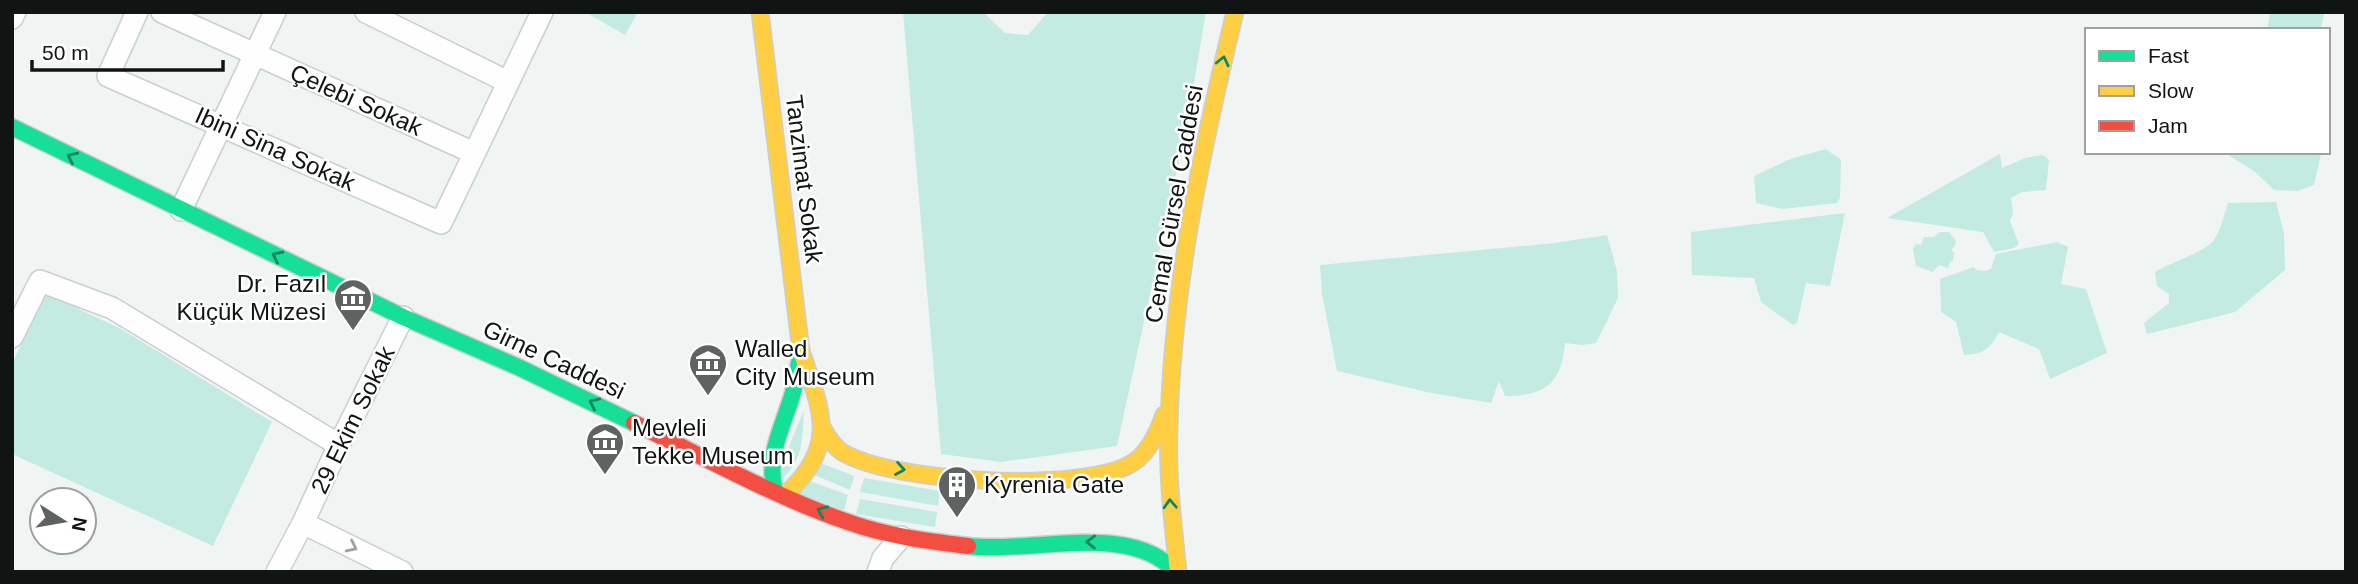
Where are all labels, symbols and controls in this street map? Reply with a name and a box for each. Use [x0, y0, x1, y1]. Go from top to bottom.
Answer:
scale bar [32, 28, 222, 72]
legend [2085, 28, 2330, 154]
text: 50 m [42, 41, 89, 64]
text: Fast [2148, 44, 2189, 67]
one-way arrow [1215, 55, 1229, 67]
street label: Çelebi Sokak [286, 58, 427, 141]
text: Slow [2148, 79, 2194, 102]
street label: Cemal Gürsel Caddesi [1139, 83, 1208, 325]
street label: Tanzimat Sokak [781, 93, 828, 266]
street label: Ibini Sina Sokak [191, 101, 360, 196]
text: Jam [2148, 114, 2188, 137]
one-way arrow [67, 151, 79, 165]
one-way arrow [272, 250, 284, 264]
place label: Dr. Fazıl Küçük Müzesi [177, 270, 326, 325]
museum icon: Dr. Fazıl Küçük Müzesi [332, 277, 374, 332]
street label: Girne Caddesi [479, 315, 629, 404]
place label: Walled City Museum [735, 335, 875, 390]
street label: 29 Ekim Sokak [305, 341, 400, 498]
museum icon: Walled City Museum [687, 342, 729, 397]
one-way arrow [589, 397, 602, 411]
place label: Mevleli Tekke Museum [632, 414, 793, 469]
museum icon: Mevleli Tekke Museum [584, 421, 626, 476]
one-way arrow [894, 461, 906, 476]
building icon: Kyrenia Gate [936, 464, 978, 519]
place label: Kyrenia Gate [984, 471, 1124, 498]
north arrow [28, 486, 98, 556]
one-way arrow [1163, 498, 1178, 509]
one-way arrow [817, 505, 829, 519]
text: N [68, 515, 91, 533]
one-way arrow [1085, 535, 1096, 550]
one-way arrow [345, 539, 357, 553]

